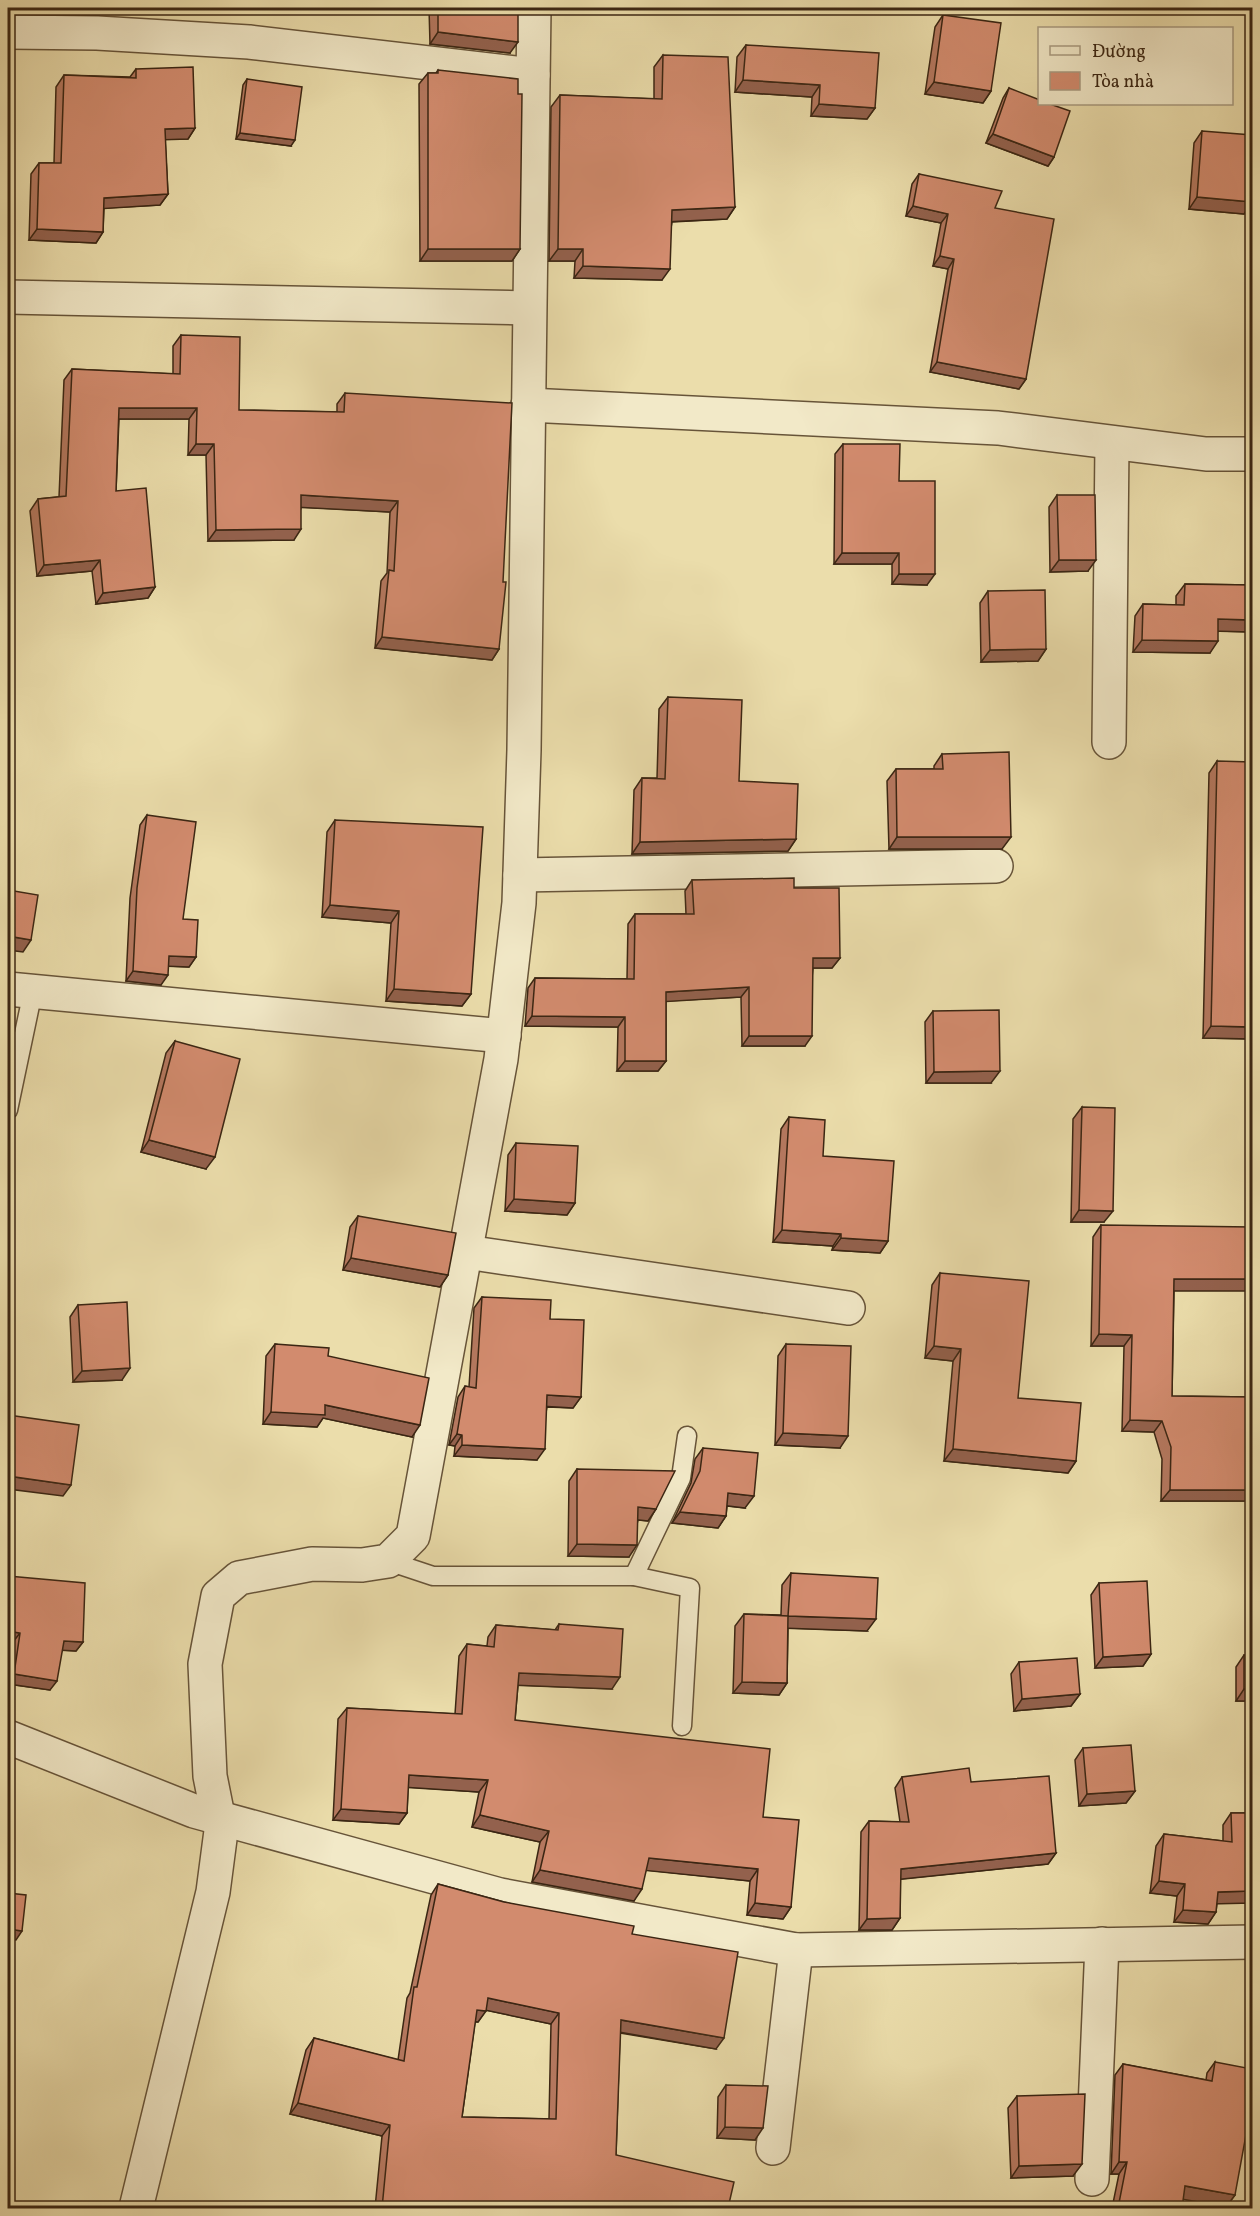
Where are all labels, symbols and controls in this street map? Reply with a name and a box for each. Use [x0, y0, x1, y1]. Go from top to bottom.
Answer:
legend [1038, 27, 1233, 105]
text: Đường [1092, 40, 1146, 65]
text: Tòa nhà [1092, 70, 1154, 95]

